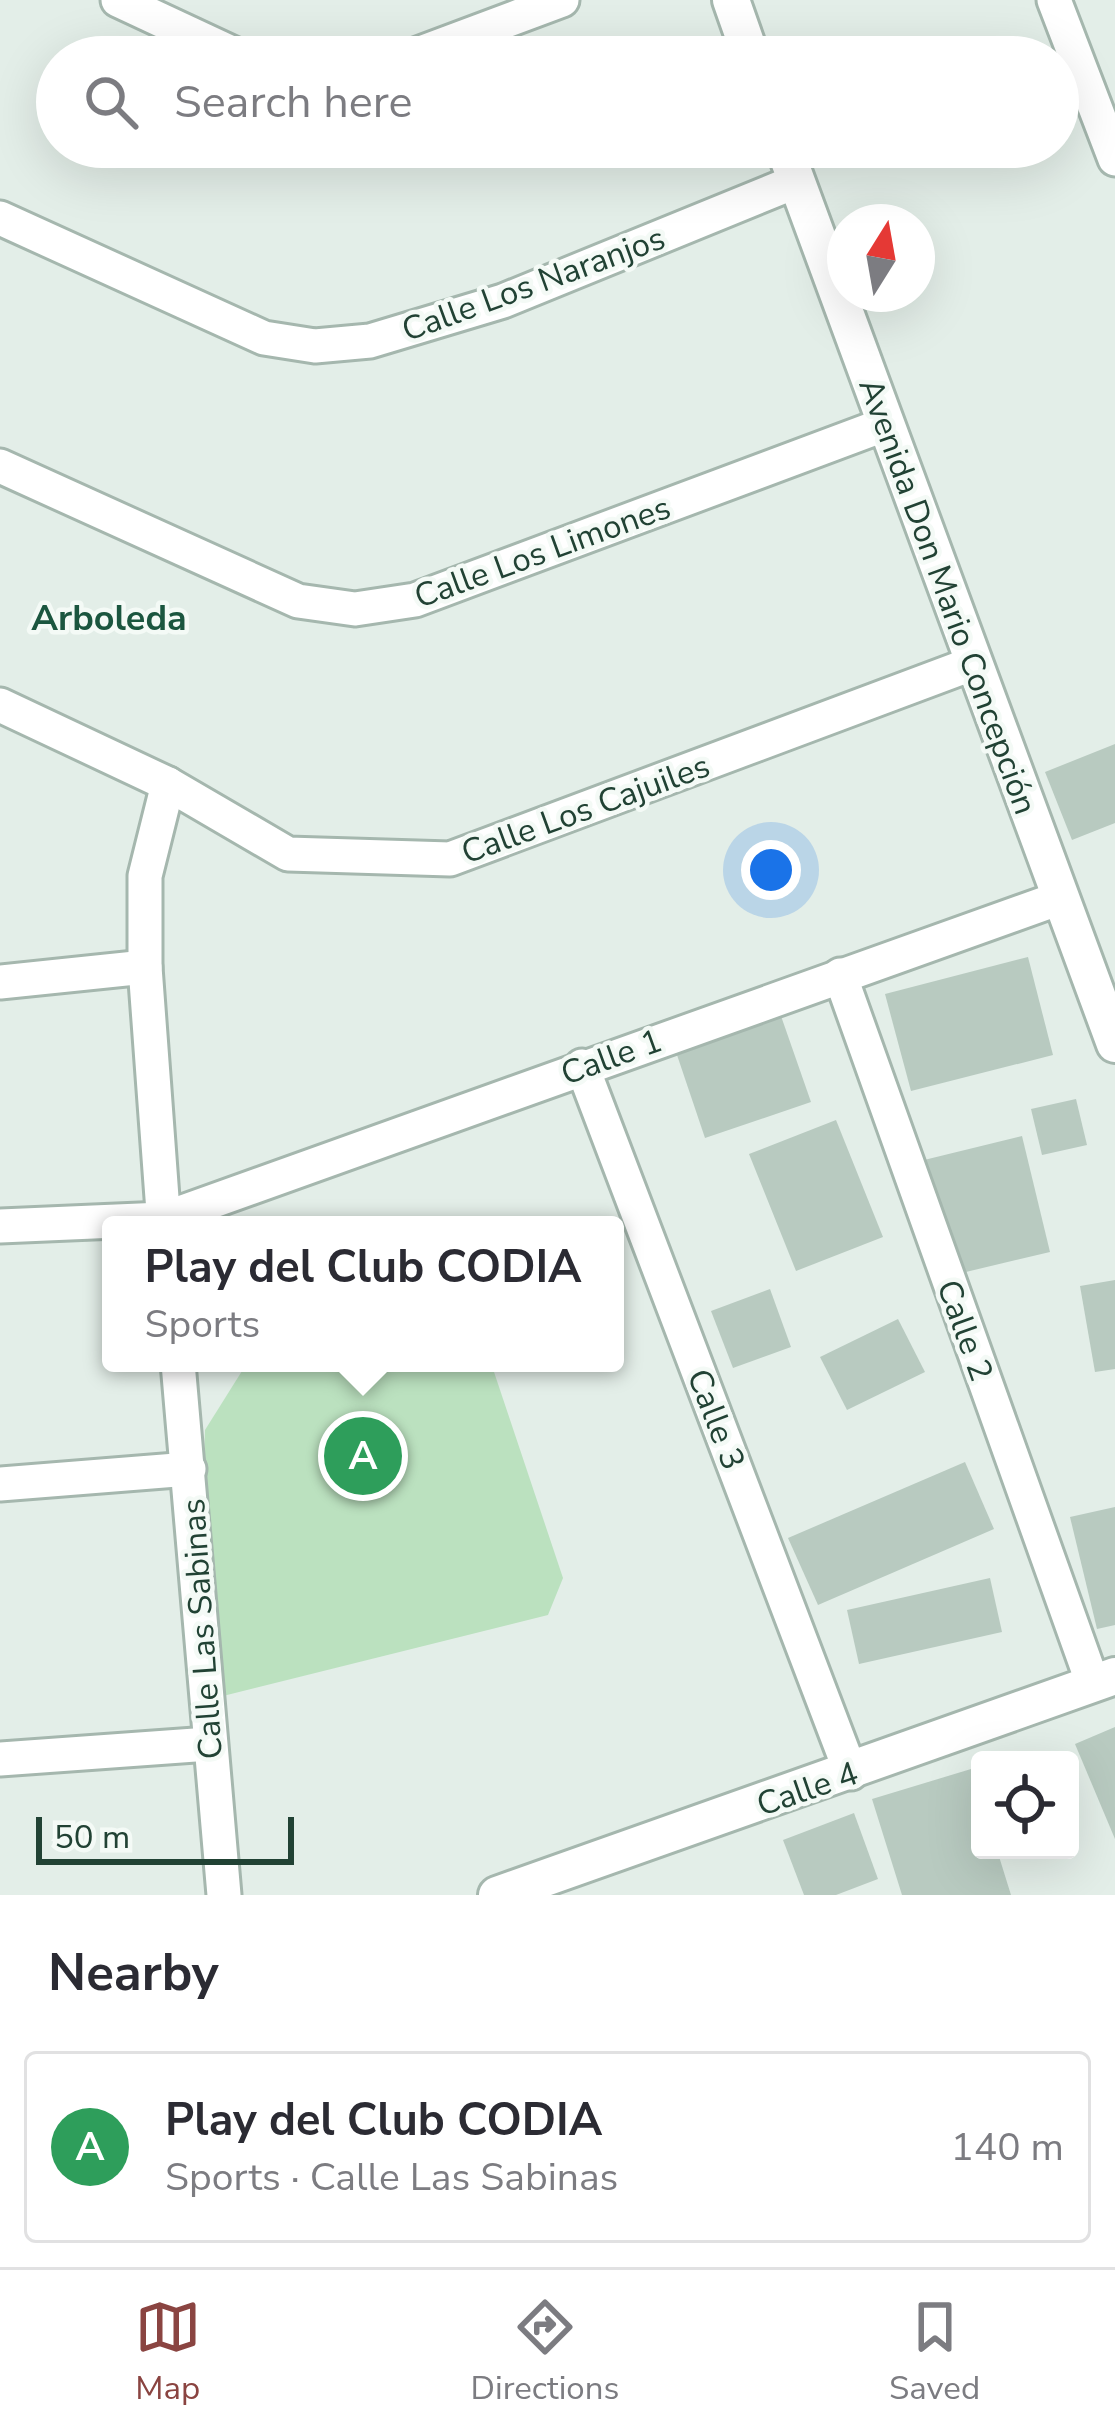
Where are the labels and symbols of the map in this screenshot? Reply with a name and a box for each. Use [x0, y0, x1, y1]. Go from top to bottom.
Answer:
north arrow [827, 204, 935, 312]
street label: Calle Los Naranjos [396, 216, 671, 353]
street label: Avenida Don Mario Concepción [848, 372, 1048, 821]
street label: Calle Los Limones [408, 485, 677, 620]
district label: Arboleda [31, 594, 187, 643]
street label: Calle Los Cajuiles [455, 744, 716, 875]
your location [741, 840, 801, 900]
street label: Calle 1 [555, 1018, 668, 1096]
street label: Calle 2 [926, 1274, 1004, 1387]
street label: Calle 3 [676, 1363, 755, 1476]
pin: A [324, 1411, 402, 1501]
street label: Calle Las Sabinas [171, 1497, 234, 1761]
street label: Calle 4 [751, 1751, 864, 1828]
scale bar [36, 1811, 294, 1864]

